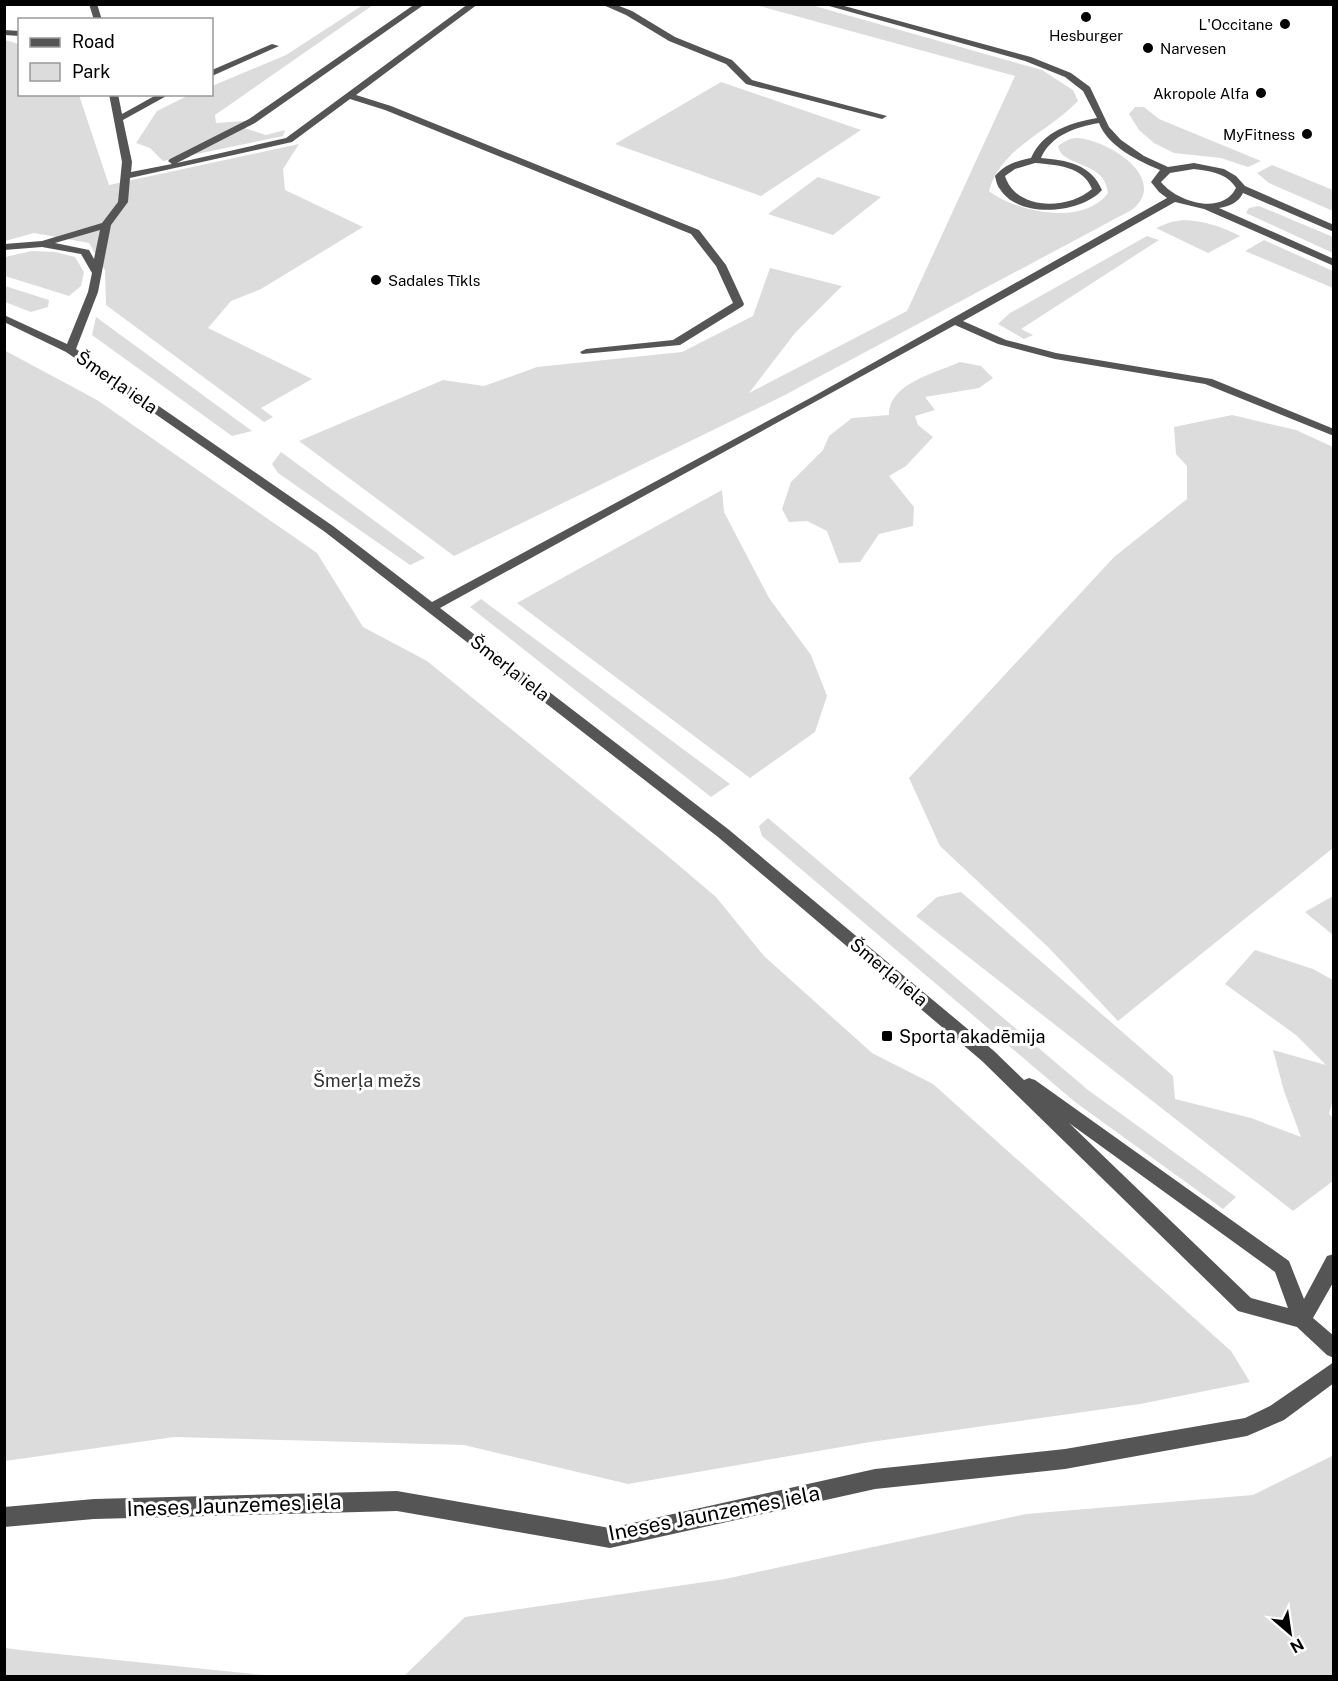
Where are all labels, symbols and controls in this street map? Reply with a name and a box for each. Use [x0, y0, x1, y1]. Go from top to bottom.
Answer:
marker: Hesburger [1079, 10, 1093, 24]
place label: L'Occitane [1199, 16, 1273, 33]
marker: L'Occitane [1278, 17, 1292, 31]
legend [18, 18, 213, 96]
place label: Hesburger [1049, 27, 1123, 44]
text: Road [72, 31, 115, 52]
place label: Narvesen [1160, 40, 1226, 57]
marker: Narvesen [1141, 41, 1155, 55]
text: Park [72, 61, 110, 82]
place label: Akropole Alfa [1153, 85, 1249, 102]
marker: Akropole Alfa [1254, 86, 1268, 100]
place label: MyFitness [1223, 126, 1295, 143]
marker: MyFitness [1300, 127, 1314, 141]
place label: Sadales Tīkls [388, 272, 480, 289]
marker: Sadales Tīkls [369, 273, 383, 287]
street label: Šmerļa iela [72, 346, 162, 418]
street label: Šmerļa iela [466, 631, 554, 705]
street label: Šmerļa iela [846, 934, 932, 1010]
place label: Sporta akadēmija [899, 1026, 1045, 1047]
marker: Sporta akadēmija [880, 1029, 894, 1043]
park label: Šmerļa mežs [313, 1070, 421, 1091]
street label: Ineses Jaunzemes iela [606, 1480, 822, 1546]
street label: Ineses Jaunzemes iela [126, 1489, 342, 1521]
north arrow [1260, 1603, 1320, 1663]
text: N [1287, 1634, 1307, 1657]

